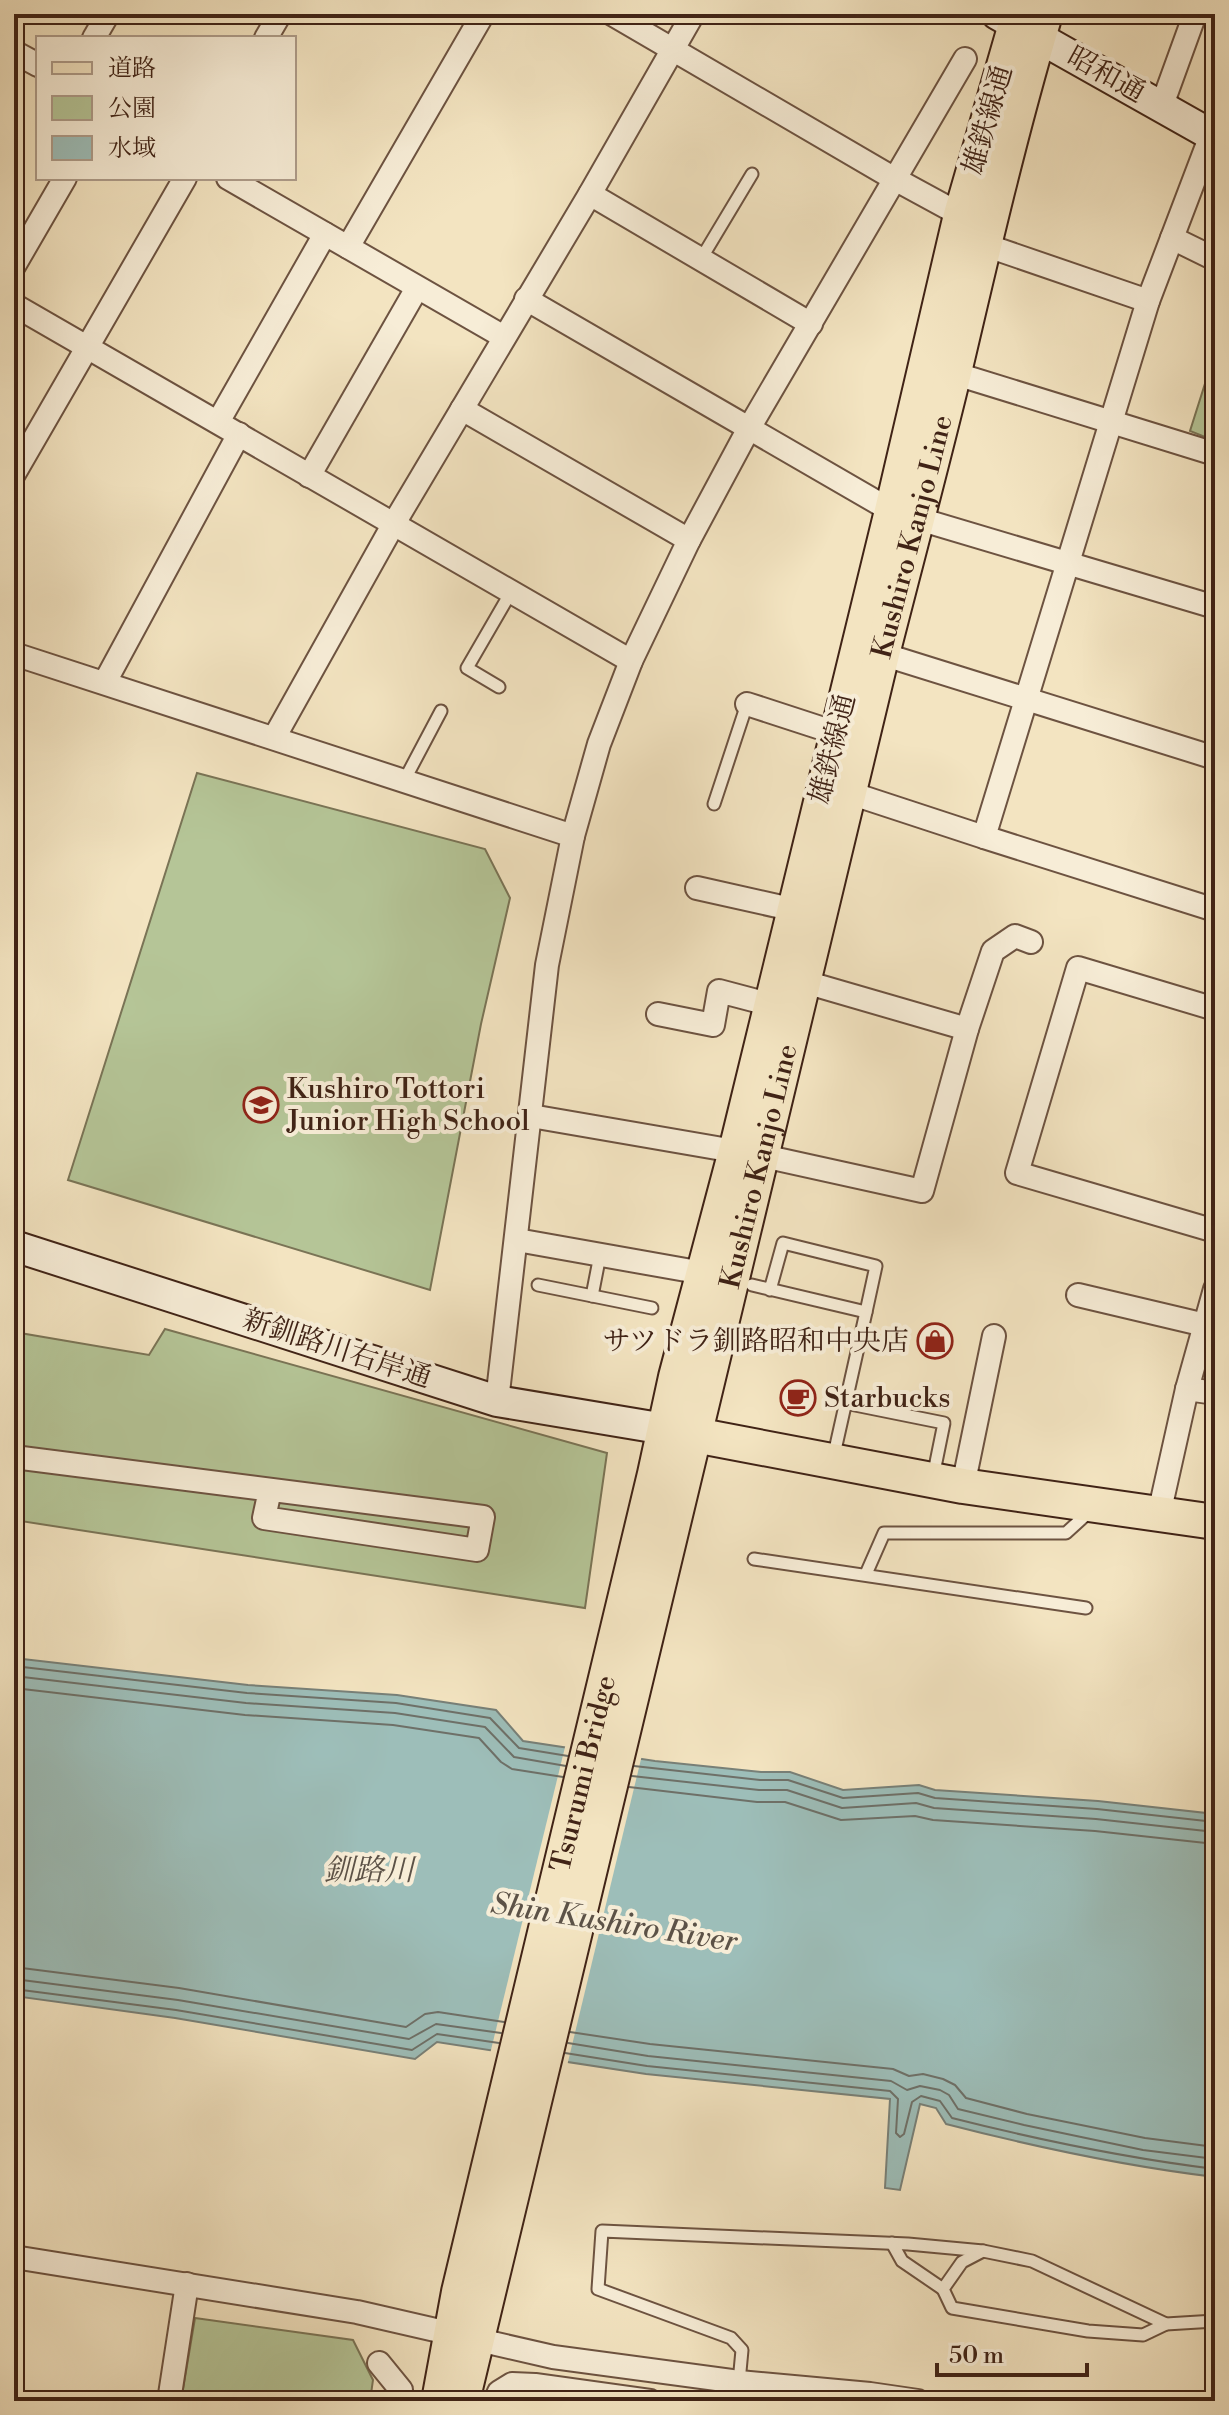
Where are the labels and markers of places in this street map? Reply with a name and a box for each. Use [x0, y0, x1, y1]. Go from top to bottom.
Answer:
place label: Kushiro Tottori Junior High School [286, 1072, 530, 1139]
school or university icon: Kushiro Tottori Junior High School [242, 1086, 280, 1124]
shop icon: サツドラ釧路昭和中央店 [916, 1322, 954, 1360]
place label: サツドラ釧路昭和中央店 [603, 1324, 909, 1359]
cafe icon: Starbucks [779, 1379, 817, 1417]
place label: Starbucks [824, 1381, 951, 1416]

